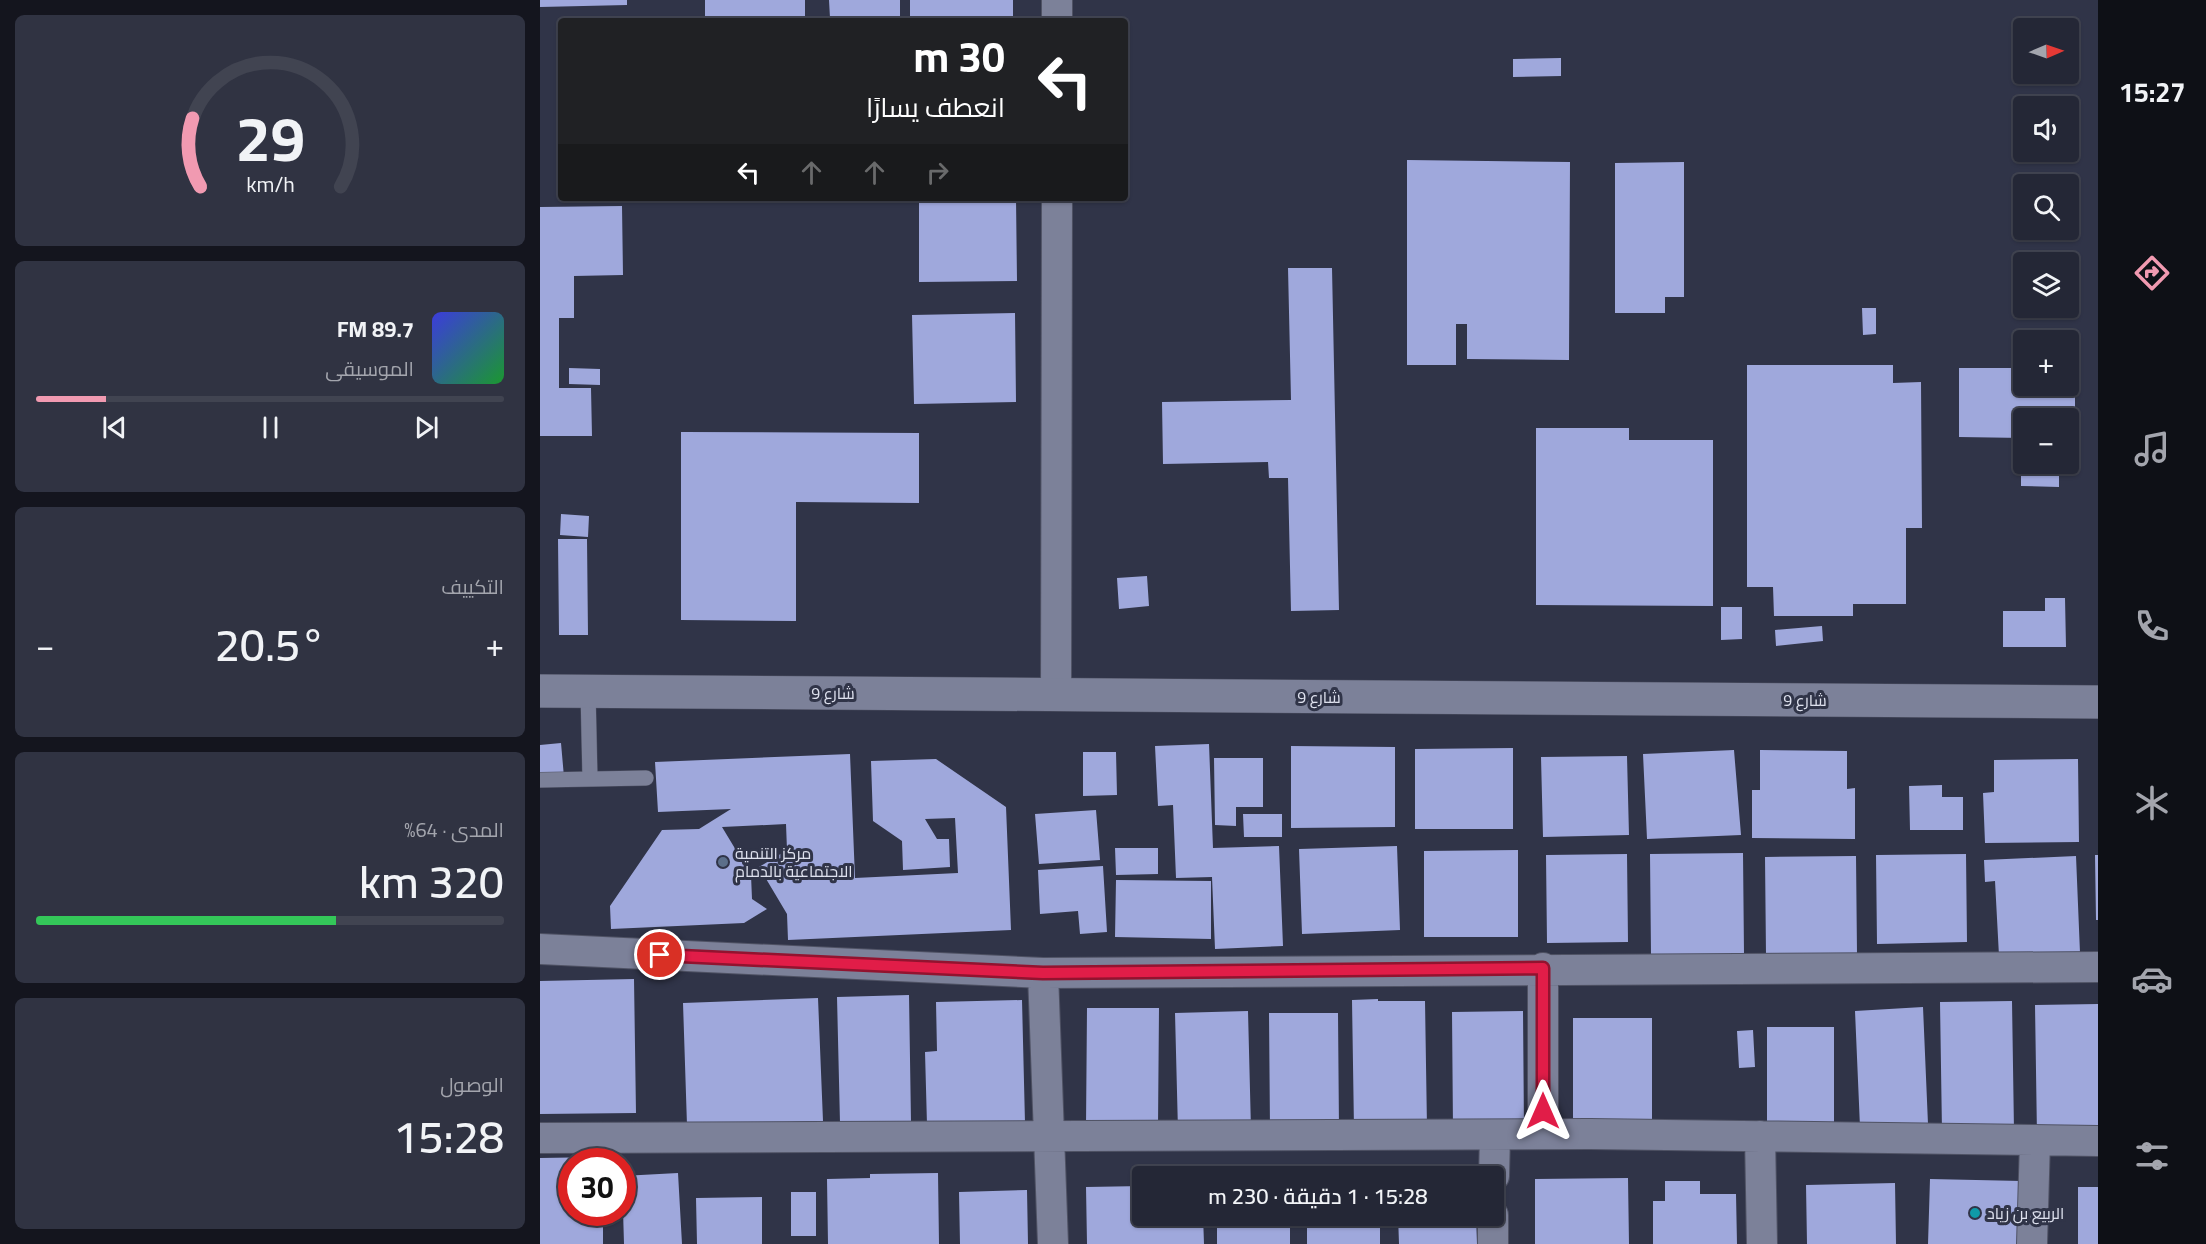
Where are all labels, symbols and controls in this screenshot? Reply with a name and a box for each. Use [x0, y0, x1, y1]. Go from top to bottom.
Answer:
text: 30 m [914, 17, 1005, 96]
north arrow [2013, 18, 2079, 84]
map controls [2013, 18, 2079, 474]
icon: left [1026, 42, 1104, 120]
text: 15:27 [2119, 67, 2185, 117]
text: 29 [235, 81, 305, 198]
text: انعطف يسارًا [866, 82, 1005, 132]
button: sound [2013, 96, 2079, 162]
icon: left [732, 156, 765, 189]
icon: ahead [795, 156, 828, 189]
icon: ahead [858, 156, 891, 189]
icon: right [921, 156, 954, 189]
text: km/h [246, 165, 294, 205]
button: search [2013, 174, 2079, 240]
button: layers [2013, 252, 2079, 318]
icon: directions [2131, 252, 2173, 294]
text: 89.7 FM [337, 308, 414, 350]
button: + [2013, 330, 2079, 396]
text: الموسيقى [325, 350, 414, 387]
button: − [2013, 408, 2079, 474]
icon: previous [98, 411, 131, 444]
icon: pause [254, 411, 287, 444]
icon: next [410, 411, 443, 444]
icon: music [2131, 428, 2173, 470]
text: التكييف [441, 568, 504, 605]
text: 20.5° [215, 602, 325, 687]
icon: phone [2131, 605, 2173, 647]
text: − [36, 614, 54, 676]
text: + [486, 614, 504, 676]
street label: شارع 9 [811, 678, 855, 708]
street label: شارع 9 [1297, 682, 1341, 712]
street label: شارع 9 [1783, 685, 1827, 715]
icon: climate [2131, 782, 2173, 824]
text: المدى · 64% [404, 811, 504, 848]
place label: مركز التنمية الاجتماعية بالدمام [735, 838, 853, 886]
text: 320 km [359, 839, 504, 924]
marker: مركز التنمية الاجتماعية بالدمام [716, 855, 730, 869]
pin [634, 929, 685, 980]
icon: arrive [643, 938, 676, 971]
icon: car [2131, 958, 2173, 1000]
text: الوصول [440, 1066, 504, 1103]
position arrow [1511, 1079, 1575, 1143]
text: 15:28 [393, 1094, 504, 1179]
icon: filters [2131, 1135, 2173, 1177]
speed limit sign: 30 [558, 1148, 636, 1226]
text: 15:28 · 1 دقيقة · 230 m [1208, 1175, 1428, 1217]
place label: الربيع بن زياد [1987, 1198, 2064, 1228]
marker: الربيع بن زياد [1968, 1206, 1982, 1220]

